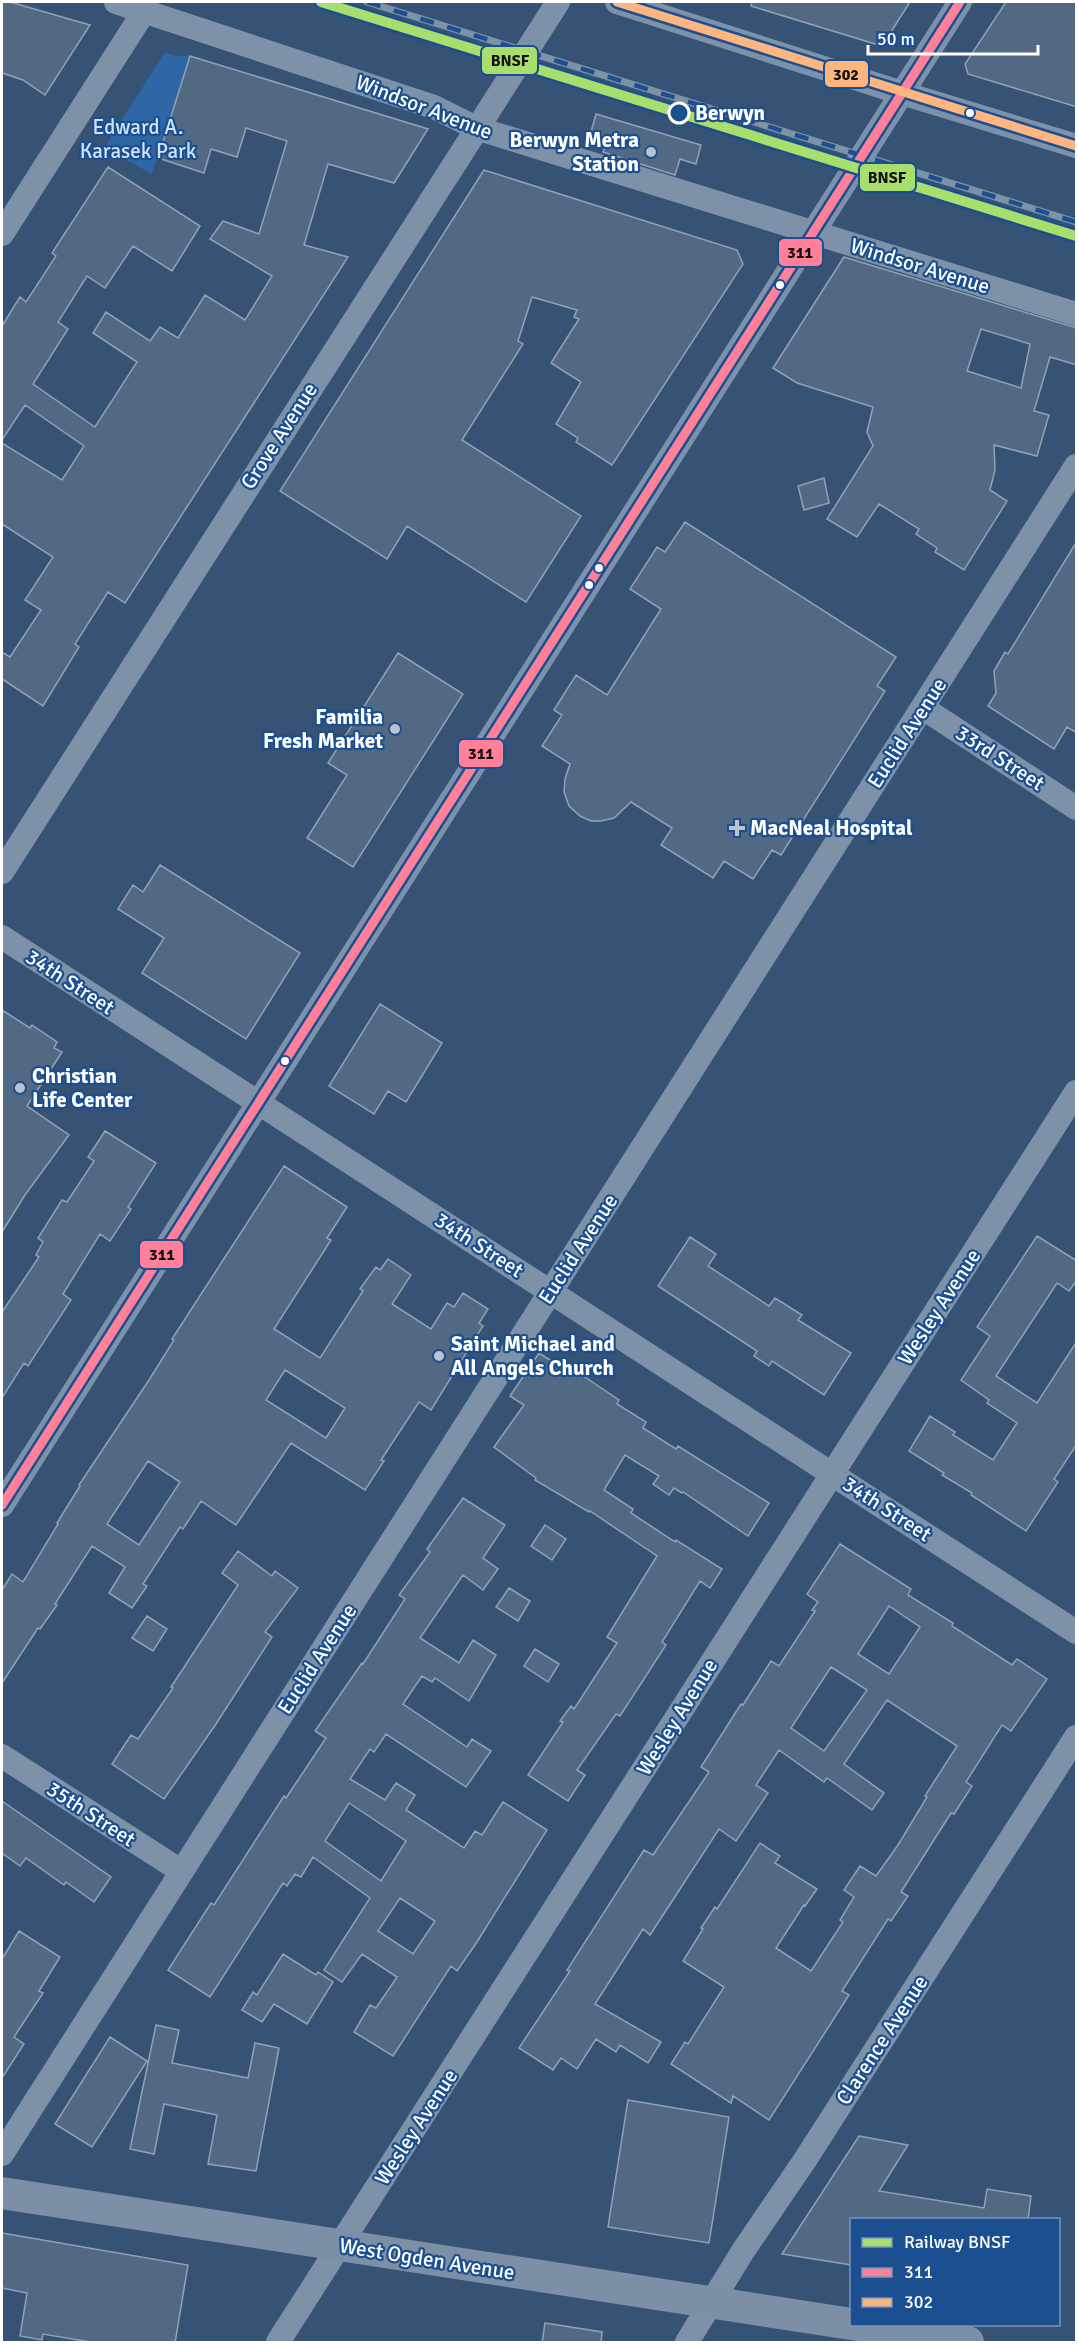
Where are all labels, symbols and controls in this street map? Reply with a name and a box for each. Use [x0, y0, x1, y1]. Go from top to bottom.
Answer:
scale bar [868, 18, 1038, 56]
text: 50 m [877, 28, 915, 50]
line badge: BNSF [481, 46, 538, 75]
text: BNSF [491, 51, 530, 71]
line badge: 302 [824, 60, 869, 88]
text: 302 [833, 65, 859, 85]
street label: Windsor Avenue [352, 69, 496, 145]
place label: Berwyn [695, 100, 765, 126]
marker: Berwyn [668, 102, 690, 124]
unlabelled marker [964, 107, 976, 119]
park label: Edward A. Karasek Park [80, 114, 197, 164]
place label: Berwyn Metra Station [510, 127, 639, 177]
marker: Berwyn Metra Station [644, 145, 658, 159]
line badge: BNSF [859, 163, 916, 192]
text: BNSF [868, 168, 907, 188]
street label: Windsor Avenue [847, 232, 993, 300]
line badge: 311 [778, 238, 823, 267]
text: 311 [787, 243, 813, 263]
unlabelled marker [774, 279, 786, 291]
street label: Grove Avenue [235, 378, 323, 494]
unlabelled marker [593, 562, 605, 574]
unlabelled marker [583, 579, 595, 591]
street label: Euclid Avenue [862, 673, 952, 793]
place label: Familia Fresh Market [263, 704, 383, 754]
street label: 33rd Street [951, 720, 1049, 796]
marker: Familia Fresh Market [388, 722, 402, 736]
line badge: 311 [458, 739, 504, 768]
text: 311 [468, 744, 494, 764]
place label: MacNeal Hospital [750, 815, 913, 841]
marker: MacNeal Hospital [728, 819, 746, 837]
street label: 34th Street [21, 944, 119, 1020]
unlabelled marker [279, 1055, 291, 1067]
place label: Christian Life Center [32, 1063, 133, 1113]
marker: Christian Life Center [13, 1081, 27, 1095]
street label: Euclid Avenue [533, 1189, 623, 1309]
street label: 34th Street [430, 1207, 528, 1283]
line badge: 311 [139, 1240, 184, 1269]
street label: Wesley Avenue [892, 1244, 986, 1370]
text: 311 [149, 1245, 175, 1265]
place label: Saint Michael and All Angels Church [451, 1331, 615, 1381]
marker: Saint Michael and All Angels Church [432, 1349, 446, 1363]
street label: 34th Street [838, 1471, 936, 1547]
street label: Euclid Avenue [272, 1599, 362, 1719]
street label: Wesley Avenue [631, 1654, 723, 1780]
street label: 35th Street [42, 1776, 140, 1852]
street label: Clarence Avenue [830, 1970, 934, 2110]
street label: Wesley Avenue [369, 2064, 463, 2190]
legend [850, 2218, 1060, 2326]
text: Railway BNSF [904, 2231, 1010, 2253]
street label: West Ogden Avenue [338, 2232, 516, 2286]
text: 311 [904, 2261, 933, 2283]
text: 302 [904, 2291, 933, 2313]

